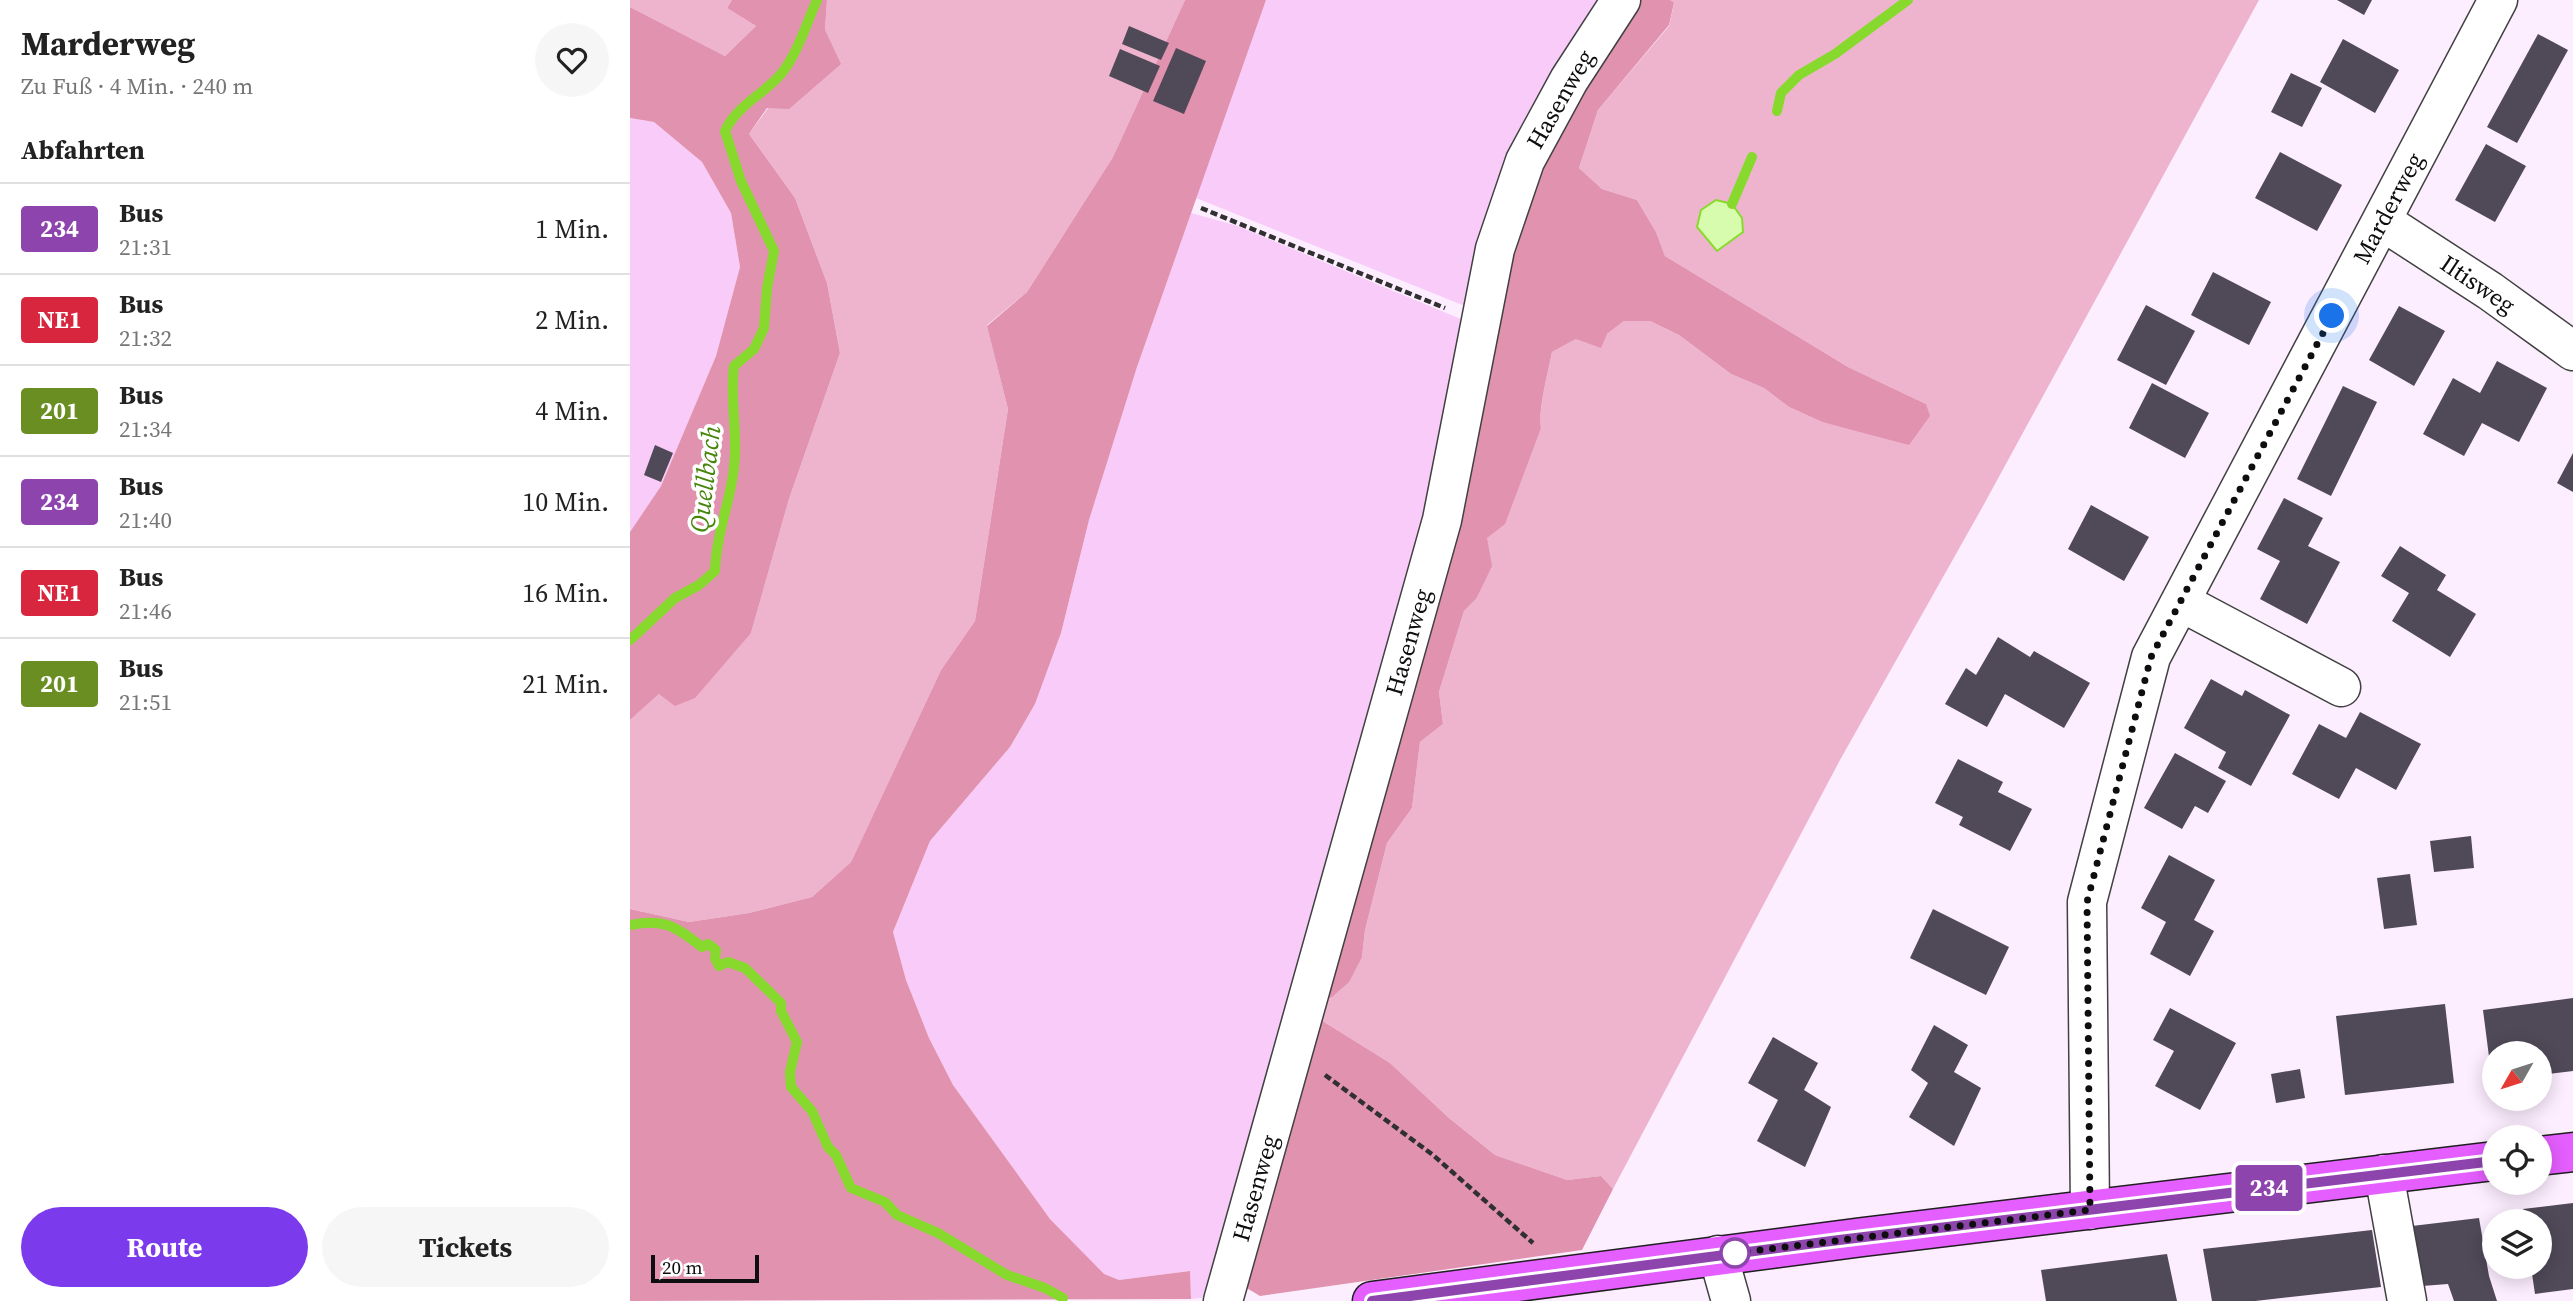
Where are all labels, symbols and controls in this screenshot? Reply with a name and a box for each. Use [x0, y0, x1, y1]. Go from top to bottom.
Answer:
text: Marderweg [21, 21, 195, 66]
button: heart [535, 23, 609, 97]
street label: Hasenweg [1518, 43, 1602, 155]
text: Zu Fuß · 4 Min. · 240 m [21, 70, 253, 102]
text: Abfahrten [21, 132, 145, 168]
street label: Marderweg [2345, 146, 2431, 270]
text: Bus [119, 195, 163, 231]
text: 1 Min. [535, 211, 609, 247]
text: 234 [40, 212, 79, 245]
text: 21:31 [119, 231, 172, 263]
street label: Iltisweg [2434, 247, 2522, 321]
text: Bus [119, 286, 163, 322]
your location [2314, 298, 2349, 333]
text: 2 Min. [535, 302, 609, 338]
text: NE1 [37, 303, 82, 336]
text: 21:32 [119, 322, 172, 354]
text: Bus [119, 377, 163, 413]
text: 4 Min. [535, 393, 609, 429]
text: 201 [40, 394, 79, 427]
text: 21:34 [119, 413, 172, 445]
water label: Quellbach [681, 423, 729, 535]
text: Bus [119, 468, 163, 504]
text: 10 Min. [522, 484, 609, 520]
text: 234 [40, 485, 79, 518]
text: 21:40 [119, 504, 172, 536]
text: Bus [119, 559, 163, 595]
text: 16 Min. [522, 575, 609, 611]
text: NE1 [37, 576, 82, 609]
street label: Hasenweg [1377, 585, 1439, 699]
text: 21:46 [119, 595, 172, 627]
text: Bus [119, 650, 163, 686]
text: 21 Min. [522, 666, 609, 702]
text: 201 [40, 667, 79, 700]
text: 21:51 [119, 686, 172, 718]
north arrow [2482, 1041, 2552, 1111]
map controls [2482, 1041, 2552, 1279]
button: locate [2482, 1125, 2552, 1195]
street label: Hasenweg [1224, 1131, 1286, 1245]
line badge: 234 [2229, 1165, 2309, 1211]
text: 234 [2249, 1171, 2289, 1204]
button: Route [21, 1207, 308, 1287]
button: Tickets [322, 1207, 609, 1287]
button: layers [2482, 1209, 2552, 1279]
unlabelled marker [1720, 1238, 1750, 1268]
scale bar [651, 1252, 760, 1284]
text: 20 m [662, 1254, 703, 1280]

